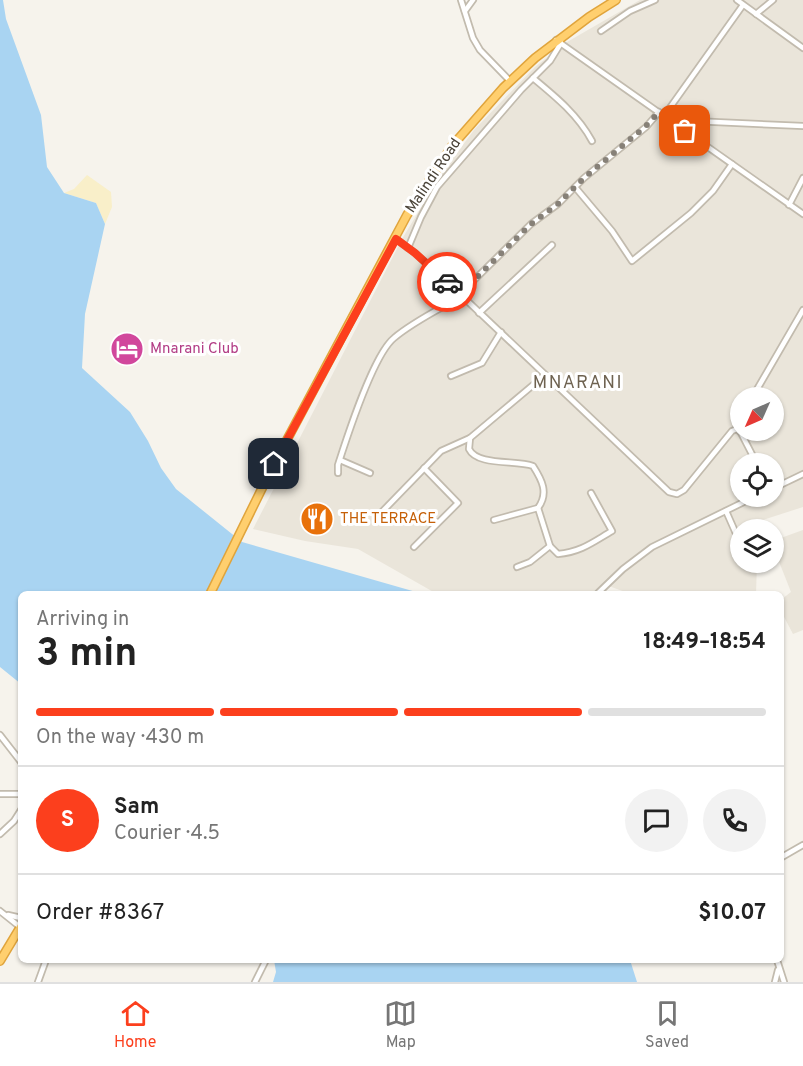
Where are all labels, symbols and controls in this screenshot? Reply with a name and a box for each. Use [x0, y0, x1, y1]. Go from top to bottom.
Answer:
pin [659, 105, 710, 156]
icon: bag [668, 114, 701, 147]
street label: Malindi Road [402, 135, 466, 217]
courier [417, 252, 477, 312]
icon: car [431, 266, 464, 299]
hotel icon: Mnarani Club [109, 331, 145, 367]
place label: Mnarani Club [150, 340, 239, 359]
district label: MNARANI [533, 372, 623, 395]
north arrow [730, 387, 784, 441]
map controls [730, 387, 784, 573]
pin [248, 438, 299, 489]
icon: home [257, 447, 290, 480]
button: locate [730, 453, 784, 507]
restaurant icon: THE TERRACE [299, 501, 335, 537]
place label: THE TERRACE [340, 510, 436, 529]
button: layers [730, 519, 784, 573]
text: Arriving in [36, 607, 129, 633]
text: 18:49–18:54 [643, 629, 766, 656]
text: 3 min [36, 631, 137, 680]
text: On the way · 430 m [36, 725, 204, 751]
button: chat [625, 789, 688, 852]
button: phone [703, 789, 766, 852]
text: Sam [114, 794, 159, 821]
text: S [61, 807, 74, 834]
text: Courier · 4.5 [114, 821, 220, 847]
text: Order #8367 [36, 900, 164, 927]
text: $10.07 [698, 900, 766, 927]
tab: Home [114, 997, 156, 1053]
tab: Map [384, 997, 417, 1053]
tab: Saved [645, 997, 689, 1053]

